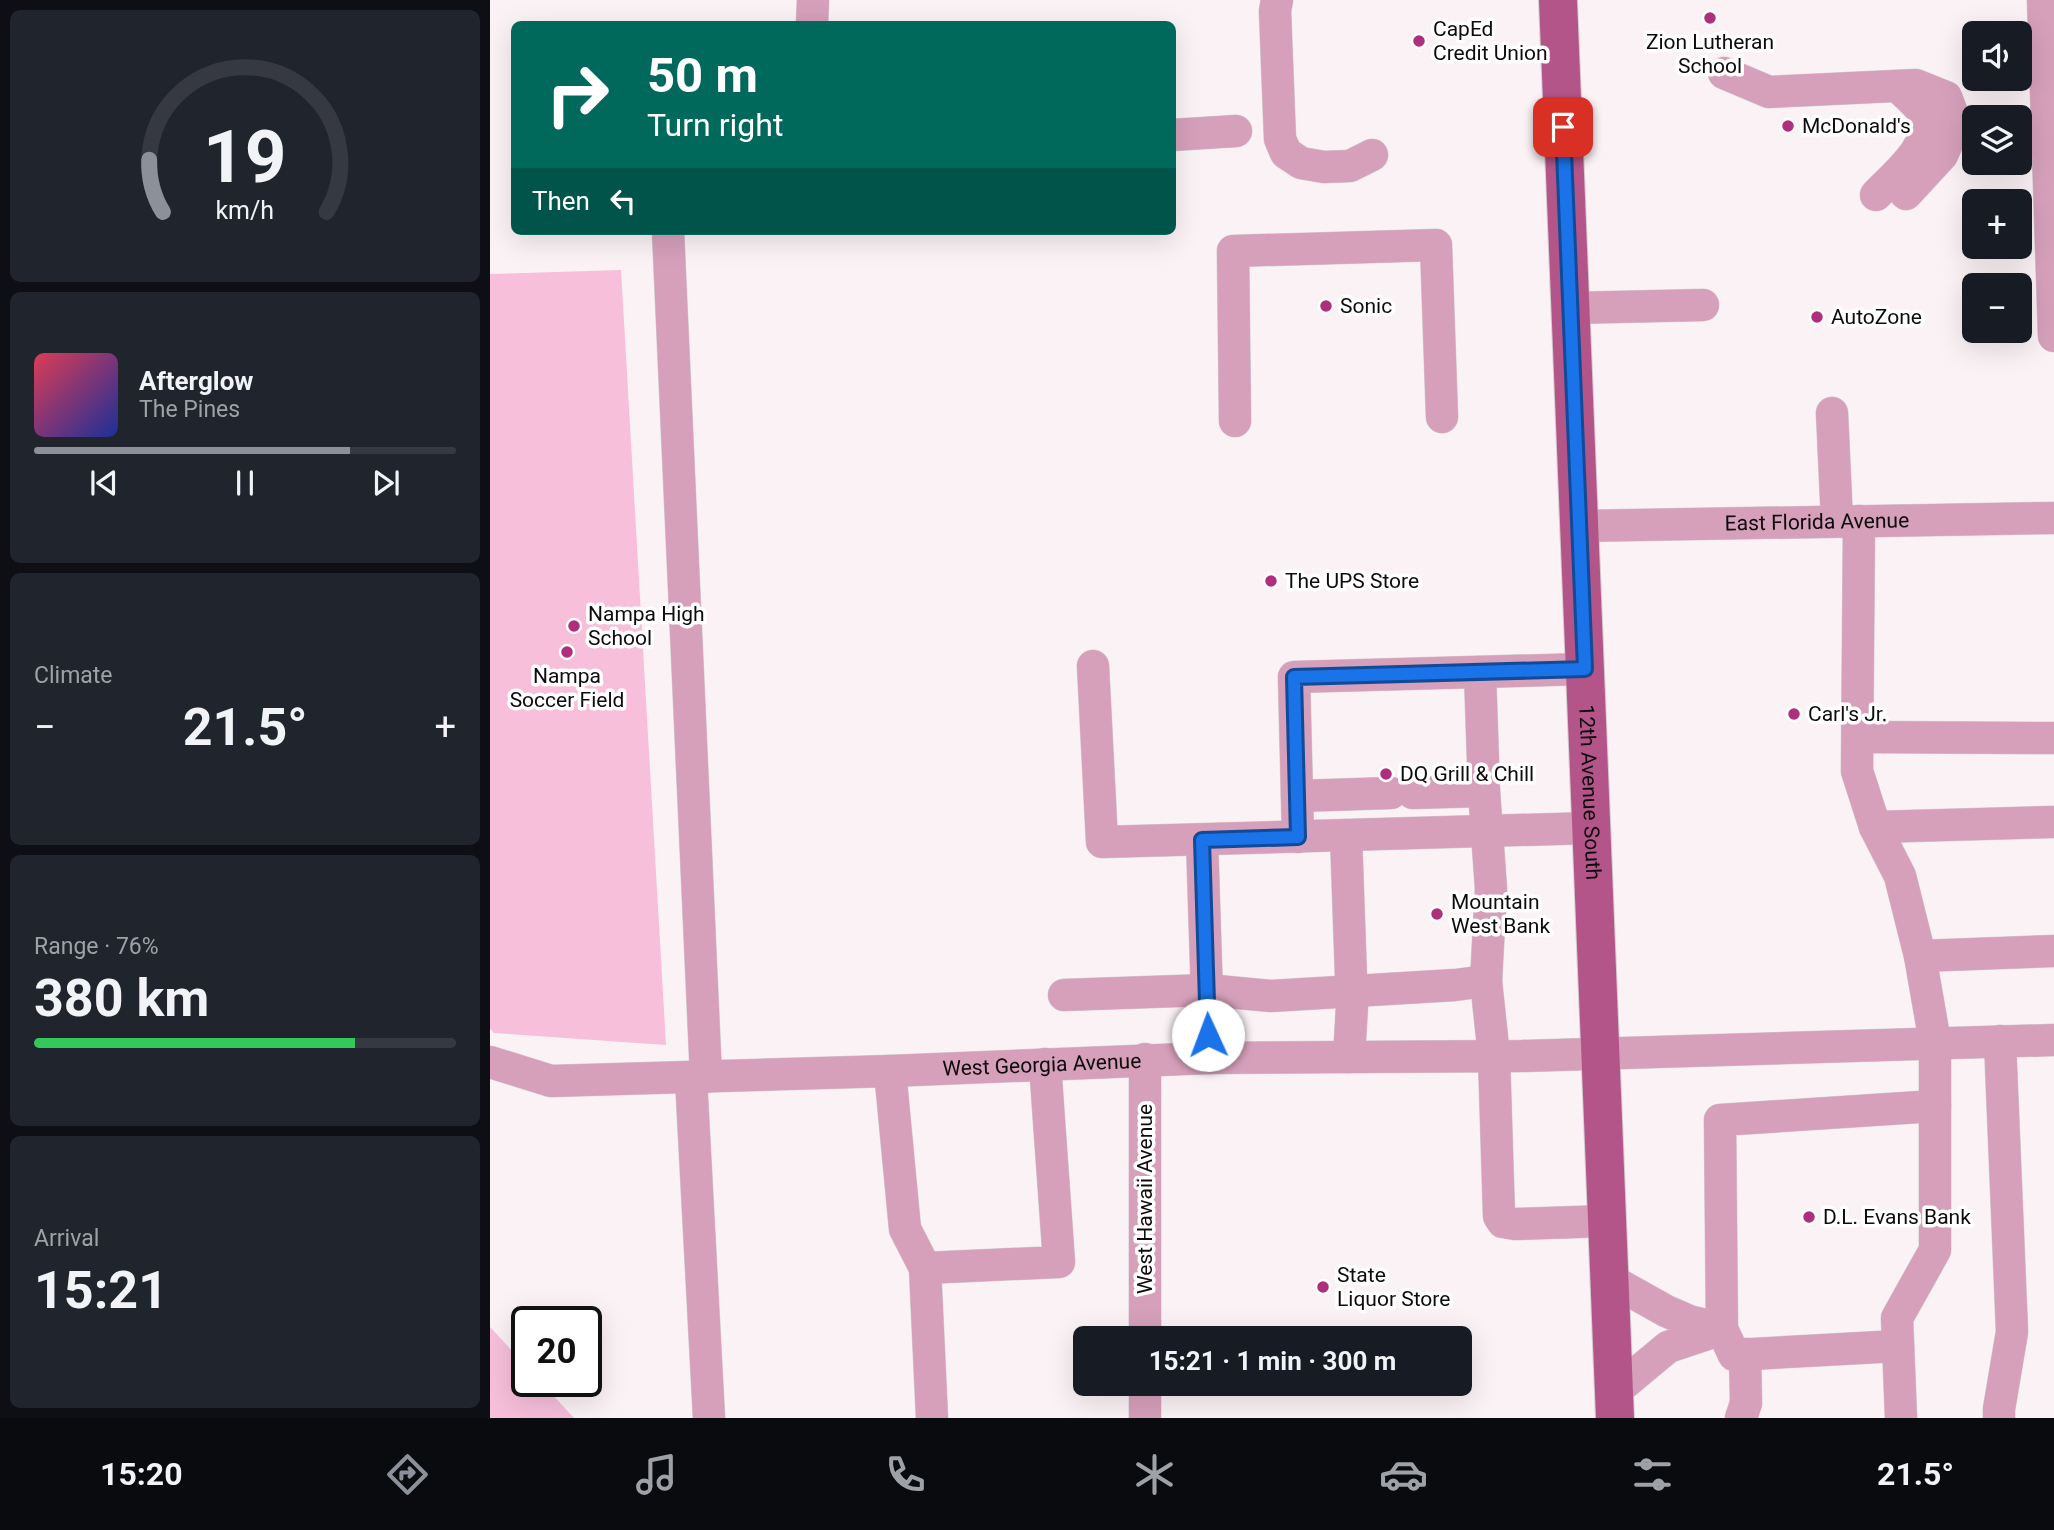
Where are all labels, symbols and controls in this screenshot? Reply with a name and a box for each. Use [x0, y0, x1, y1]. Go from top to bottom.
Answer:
marker: Zion Lutheran School [1702, 10, 1718, 26]
place label: CapEd Credit Union [1433, 17, 1548, 65]
map controls [1962, 21, 2032, 343]
button: sound [1962, 21, 2032, 91]
place label: Zion Lutheran School [1646, 30, 1774, 78]
marker: CapEd Credit Union [1411, 33, 1427, 49]
text: 50 m [647, 47, 758, 104]
icon: right [532, 49, 623, 140]
pin [1533, 97, 1593, 157]
button: layers [1962, 105, 2032, 175]
text: Turn right [647, 106, 783, 144]
icon: arrive [1544, 108, 1582, 146]
text: 19 [203, 114, 287, 200]
place label: McDonald's [1802, 114, 1911, 138]
marker: McDonald's [1780, 118, 1796, 134]
icon: left [604, 182, 642, 220]
text: Then [532, 186, 590, 216]
button: + [1962, 189, 2032, 259]
text: km/h [216, 196, 274, 225]
button: − [1962, 273, 2032, 343]
place label: Sonic [1340, 294, 1392, 318]
marker: Sonic [1318, 298, 1334, 314]
place label: AutoZone [1831, 305, 1922, 329]
marker: AutoZone [1809, 309, 1825, 325]
text: Afterglow [139, 366, 253, 396]
text: The Pines [139, 396, 240, 423]
icon: previous [85, 464, 123, 502]
icon: pause [226, 464, 264, 502]
icon: next [367, 464, 405, 502]
street label: East Florida Avenue [1725, 508, 1909, 536]
place label: The UPS Store [1285, 569, 1419, 593]
marker: The UPS Store [1263, 573, 1279, 589]
place label: Nampa High School [588, 602, 705, 650]
marker: Nampa High School [566, 618, 582, 634]
marker: Nampa Soccer Field [559, 644, 575, 660]
text: Climate [34, 662, 113, 689]
place label: Nampa Soccer Field [510, 664, 624, 712]
text: 21.5° [183, 697, 308, 758]
place label: Carl's Jr. [1808, 702, 1887, 726]
street label: 12th Avenue South [1574, 704, 1605, 881]
text: − [34, 705, 56, 749]
text: + [434, 705, 456, 749]
marker: Carl's Jr. [1786, 706, 1802, 722]
place label: DQ Grill & Chill [1400, 762, 1534, 786]
marker: DQ Grill & Chill [1378, 766, 1394, 782]
place label: Mountain West Bank [1451, 890, 1550, 938]
marker: Mountain West Bank [1429, 906, 1445, 922]
text: Range · 76% [34, 933, 159, 960]
text: 380 km [34, 968, 209, 1029]
position arrow [1171, 998, 1245, 1072]
street label: West Georgia Avenue [942, 1049, 1142, 1081]
street label: West Hawaii Avenue [1133, 1104, 1157, 1294]
place label: D.L. Evans Bank [1823, 1205, 1971, 1229]
marker: D.L. Evans Bank [1801, 1209, 1817, 1225]
text: Arrival [34, 1225, 99, 1252]
text: 15:21 [34, 1260, 168, 1321]
place label: State Liquor Store [1337, 1263, 1450, 1311]
marker: State Liquor Store [1315, 1279, 1331, 1295]
speed limit sign: 20 [511, 1306, 602, 1397]
text: 15:21 · 1 min · 300 m [1149, 1346, 1396, 1376]
icon: directions [383, 1450, 432, 1499]
icon: music [632, 1450, 681, 1499]
icon: phone [881, 1450, 930, 1499]
icon: climate [1130, 1450, 1179, 1499]
icon: car [1379, 1450, 1428, 1499]
icon: filters [1628, 1450, 1677, 1499]
text: 15:20 [100, 1455, 182, 1493]
text: 21.5° [1877, 1455, 1954, 1493]

